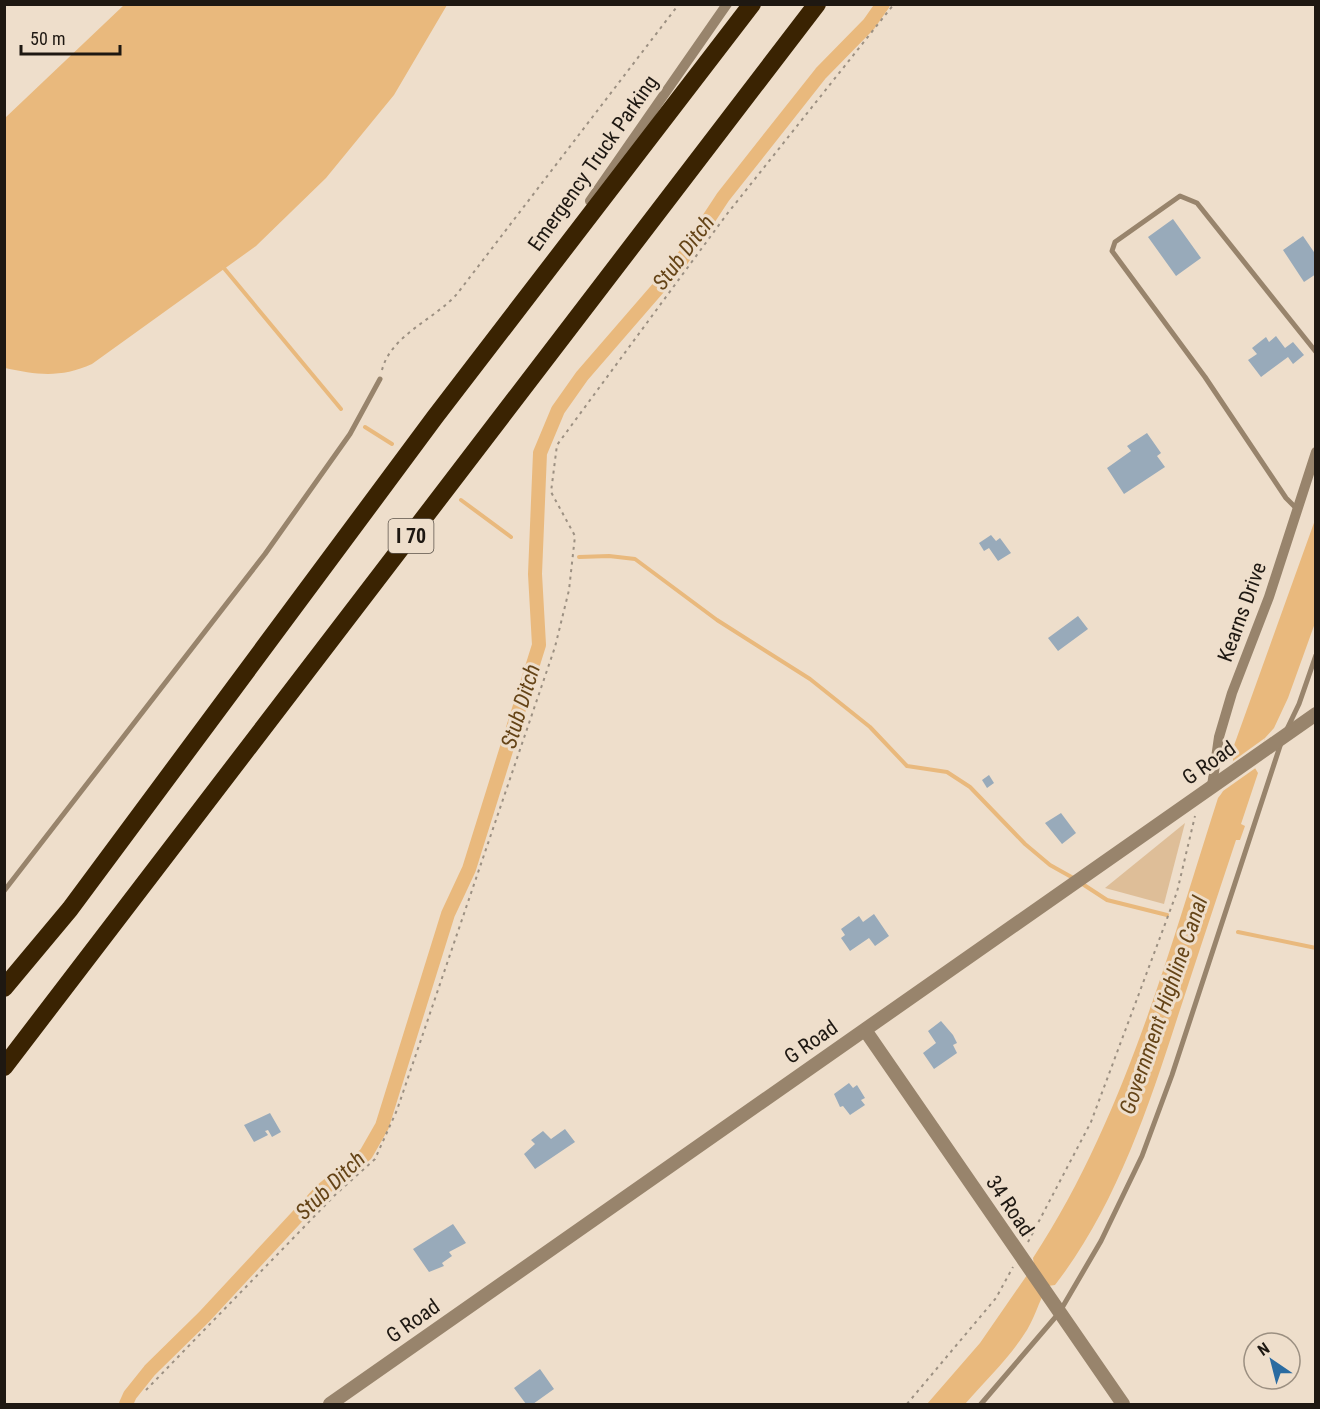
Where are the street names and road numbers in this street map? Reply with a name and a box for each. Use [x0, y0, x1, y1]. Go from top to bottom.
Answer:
street label: Emergency Truck Parking [523, 71, 663, 255]
road number: I 70 [388, 519, 434, 553]
street label: Kearns Drive [1213, 559, 1271, 665]
street label: G Road [1178, 736, 1240, 790]
street label: G Road [780, 1015, 842, 1069]
street label: 34 Road [981, 1171, 1039, 1241]
street label: G Road [382, 1294, 444, 1348]

